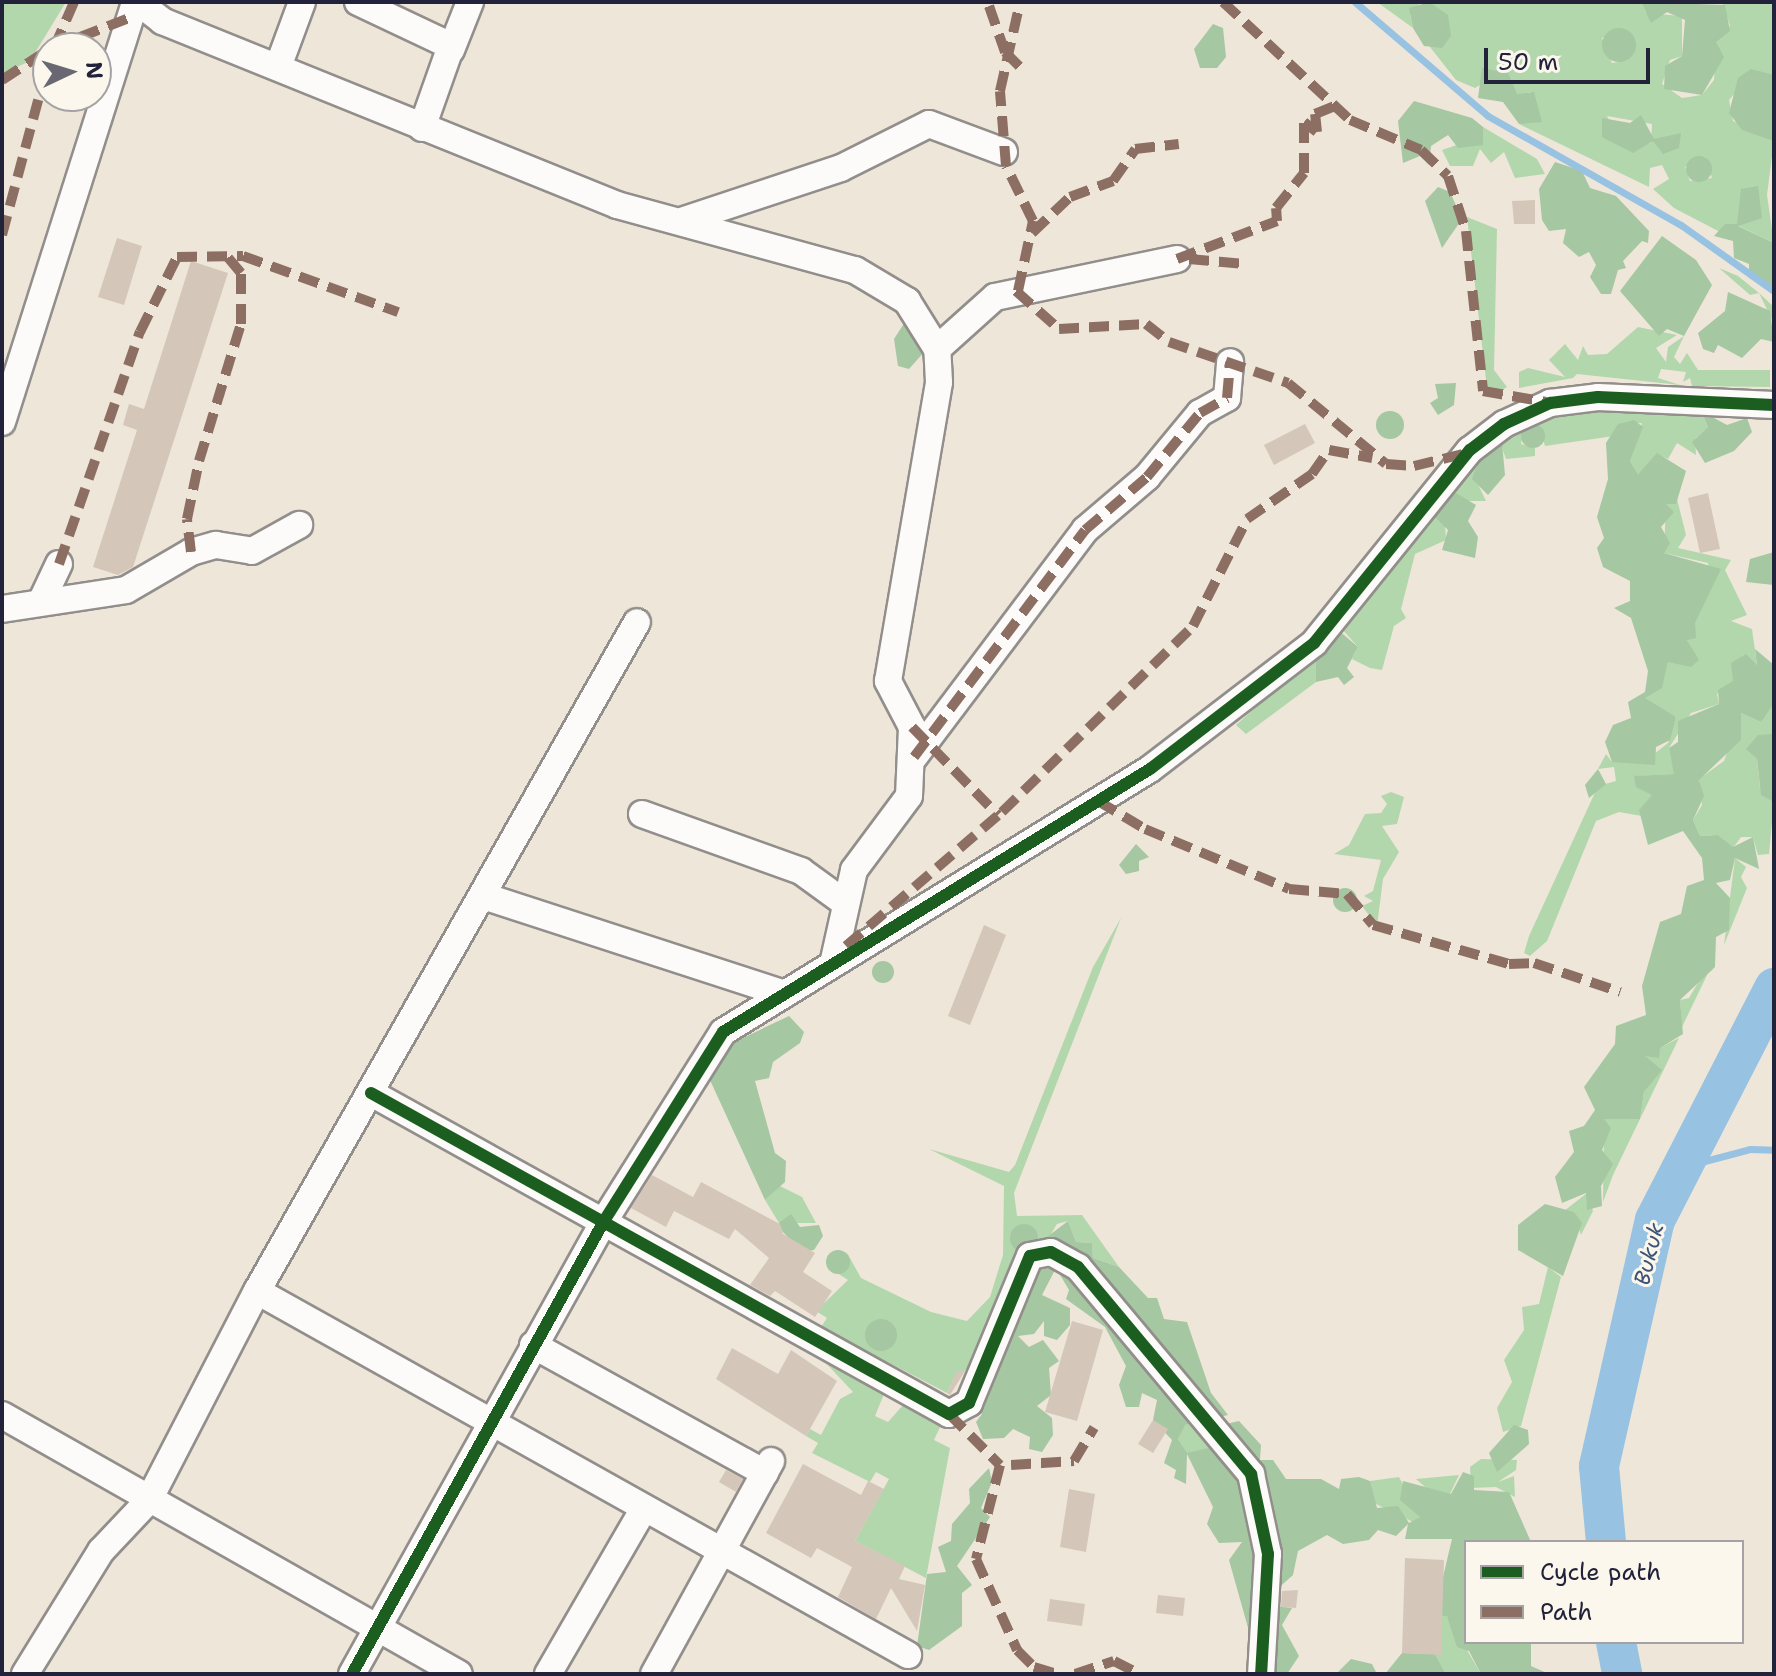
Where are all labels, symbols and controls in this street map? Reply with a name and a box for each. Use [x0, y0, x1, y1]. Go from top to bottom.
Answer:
north arrow [32, 32, 112, 112]
scale bar [1488, 32, 1654, 82]
text: 50 m [1498, 46, 1558, 78]
text: N [79, 61, 110, 80]
water label: Bukuk [1629, 1220, 1669, 1288]
legend [1464, 1540, 1744, 1644]
text: Cycle path [1540, 1556, 1661, 1588]
text: Path [1540, 1596, 1592, 1628]

